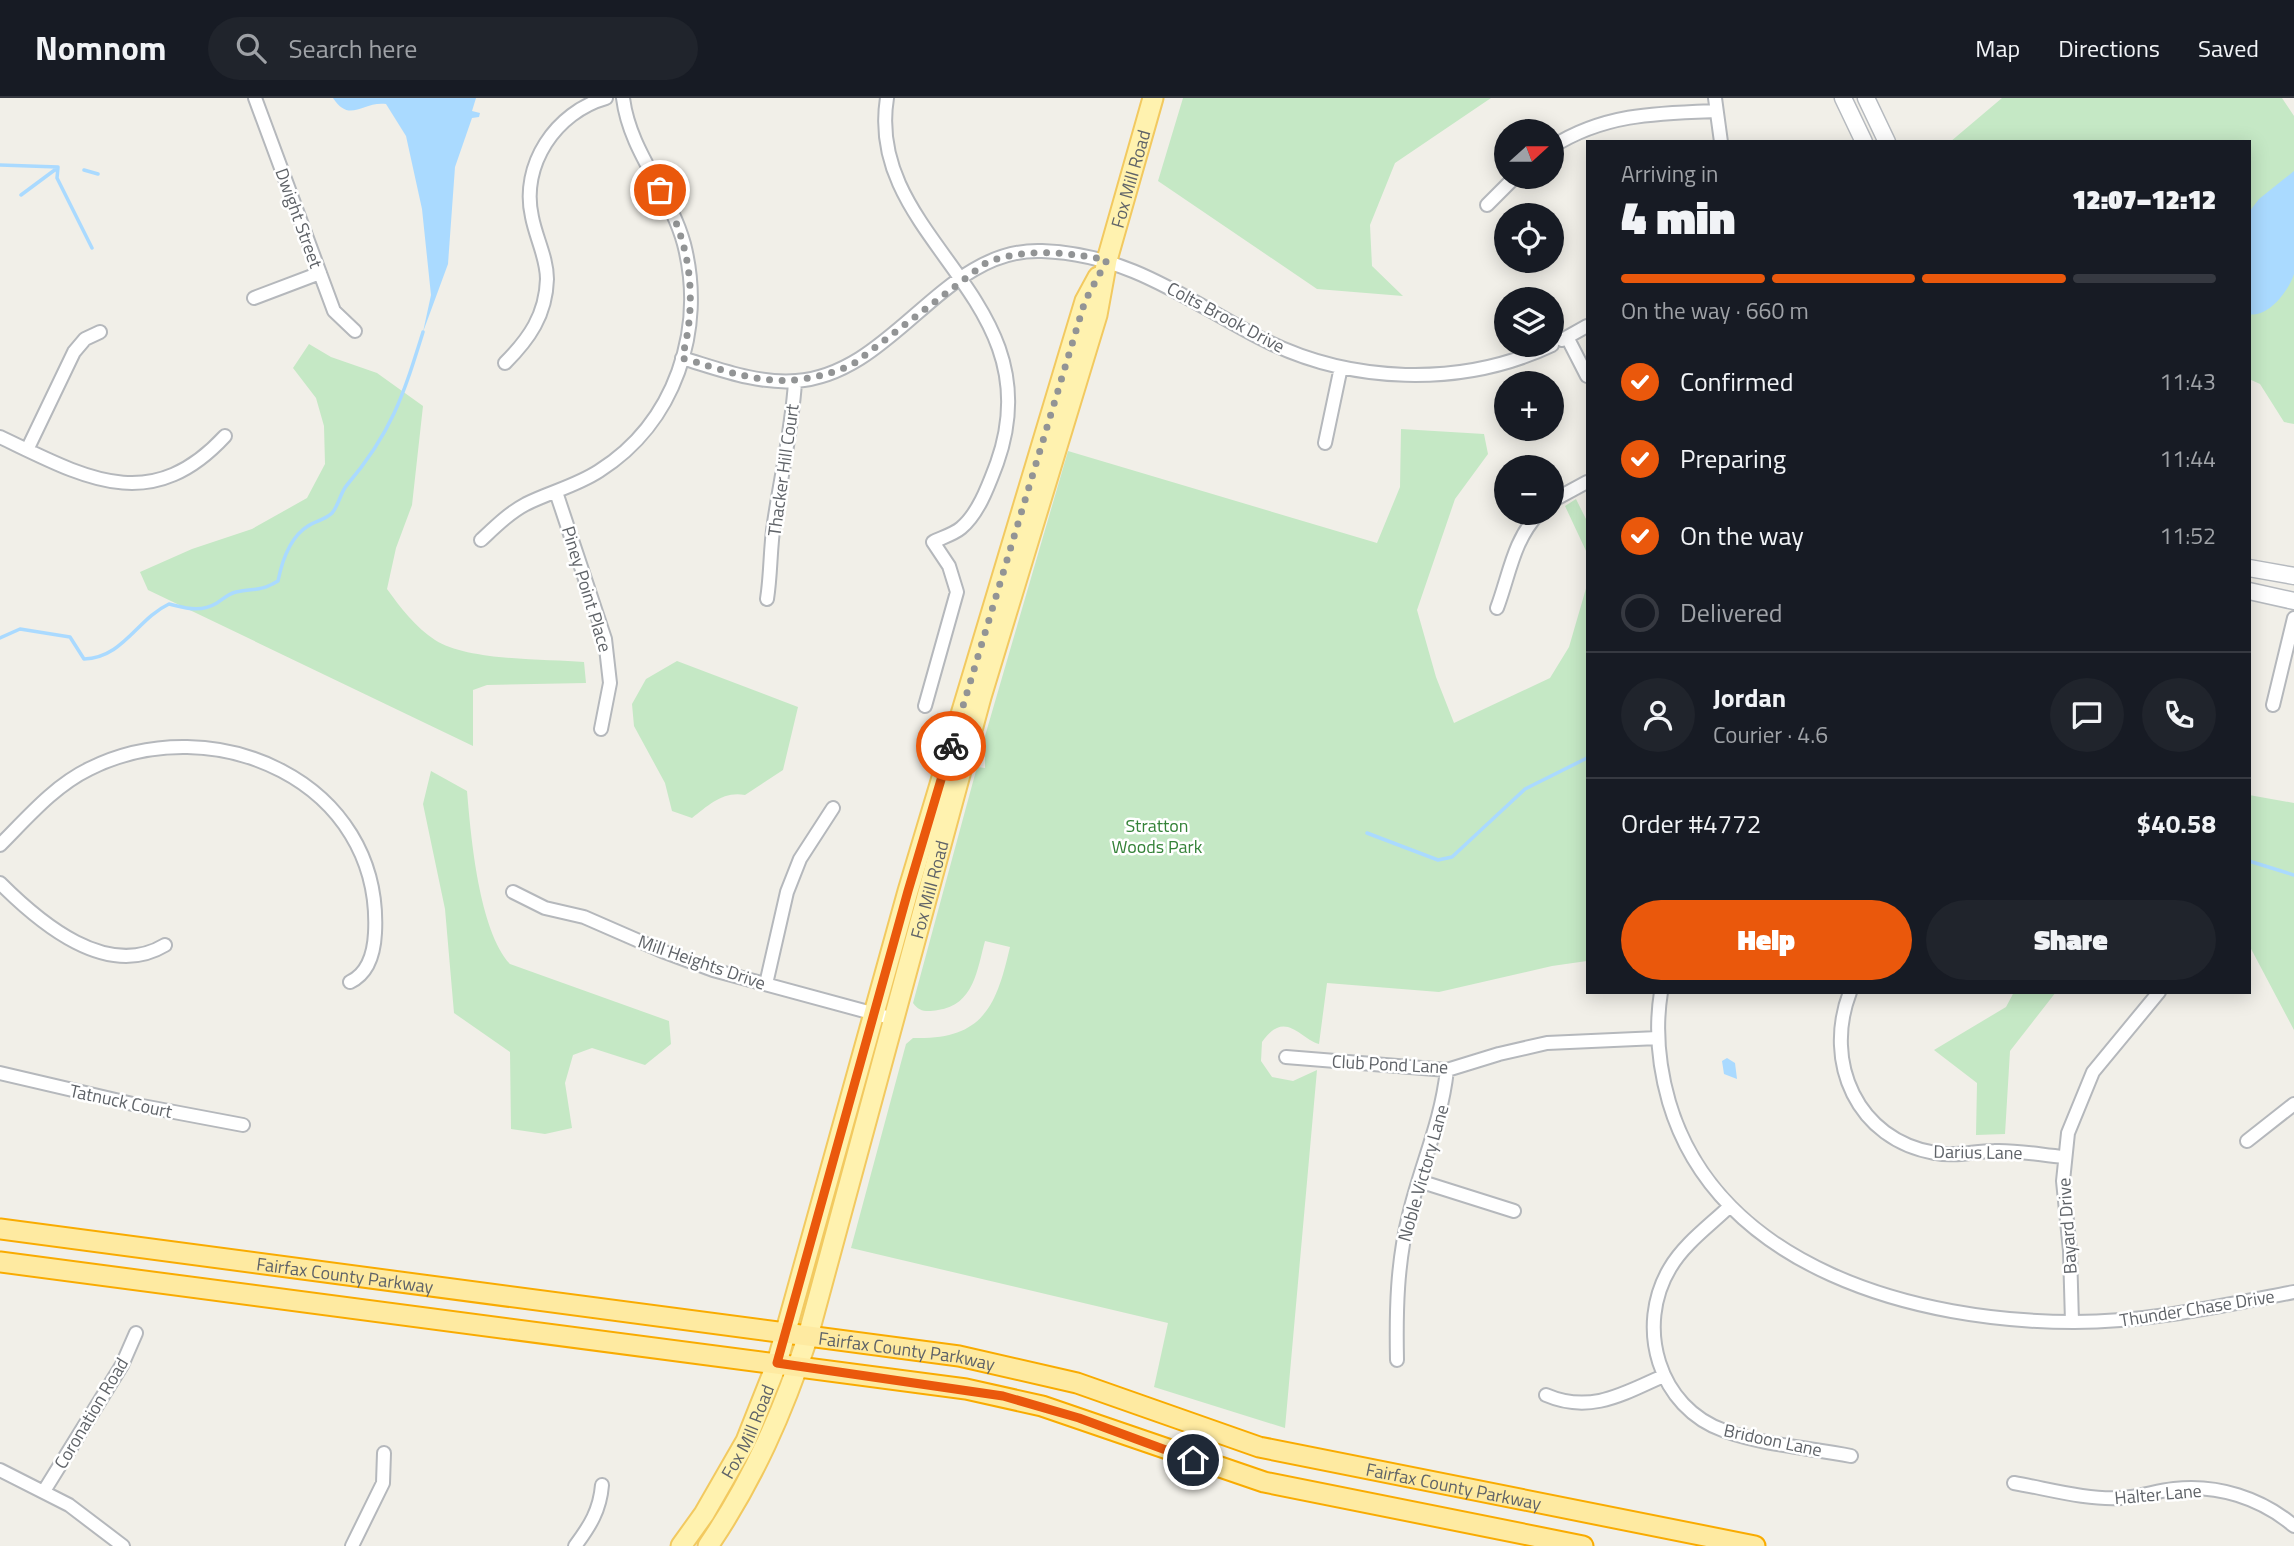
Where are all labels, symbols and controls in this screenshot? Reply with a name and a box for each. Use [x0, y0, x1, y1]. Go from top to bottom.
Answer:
search box [208, 17, 698, 80]
text: Nomnom [35, 23, 166, 73]
icon: search [232, 29, 270, 67]
text: Search here [288, 29, 417, 68]
text: Map [1975, 30, 2020, 66]
text: Directions [2058, 30, 2160, 66]
text: Saved [2198, 30, 2259, 66]
north arrow [1494, 119, 1564, 189]
map controls [1494, 119, 1564, 525]
street label: Fox Mill Road [1103, 126, 1157, 231]
text: Arriving in [1621, 156, 1718, 191]
pin [630, 160, 690, 220]
street label: Dwight Street [268, 164, 330, 272]
icon: bag [641, 171, 679, 209]
text: 12:07–12:12 [2072, 180, 2216, 219]
text: 4 min [1621, 182, 1735, 252]
button: locate [1494, 203, 1564, 273]
street label: Colts Brook Drive [1162, 275, 1290, 359]
button: layers [1494, 287, 1564, 357]
text: On the way · 660 m [1621, 293, 1809, 328]
text: Confirmed [1680, 362, 1794, 401]
icon: check [1621, 363, 1659, 401]
text: 11:43 [2159, 364, 2216, 399]
button: + [1494, 371, 1564, 441]
street label: Thacker Hill Court [760, 401, 806, 538]
text: Preparing [1680, 439, 1786, 478]
icon: check [1621, 440, 1659, 478]
text: 11:44 [2159, 441, 2216, 476]
button: − [1494, 455, 1564, 525]
text: On the way [1680, 516, 1804, 555]
icon: check [1621, 517, 1659, 555]
text: 11:52 [2159, 518, 2216, 553]
street label: Piney Point Place [555, 523, 619, 655]
text: Delivered [1680, 593, 1783, 632]
button: person [1621, 678, 1695, 752]
text: Jordan [1713, 678, 1786, 717]
button: chat [2050, 678, 2124, 752]
button: phone [2142, 678, 2216, 752]
courier [916, 711, 986, 781]
text: Courier · 4.6 [1713, 717, 1828, 752]
icon: bike [932, 727, 970, 765]
text: Order #4772 [1621, 804, 1761, 843]
text: $40.58 [2137, 804, 2216, 843]
park label: Stratton Woods Park [1112, 812, 1203, 860]
street label: Fox Mill Road [903, 837, 955, 942]
button: Help [1621, 900, 1912, 980]
button: Share [1926, 900, 2216, 980]
street label: Mill Heights Drive [635, 928, 769, 996]
street label: Club Pond Lane [1331, 1047, 1449, 1081]
street label: Tatnuck Court [67, 1077, 175, 1125]
street label: Noble Victory Lane [1391, 1101, 1455, 1245]
street label: Darius Lane [1933, 1138, 2023, 1166]
street label: Bayard Drive [2050, 1177, 2084, 1275]
street label: Fairfax County Parkway [255, 1250, 435, 1300]
street label: Thunder Chase Drive [2118, 1282, 2276, 1334]
street label: Fairfax County Parkway [817, 1324, 998, 1377]
street label: Coronation Road [47, 1352, 135, 1474]
street label: Fox Mill Road [714, 1380, 781, 1483]
street label: Bridoon Lane [1721, 1416, 1825, 1464]
pin [1163, 1430, 1223, 1490]
icon: home [1174, 1441, 1212, 1479]
street label: Fairfax County Parkway [1364, 1455, 1544, 1517]
street label: Halter Lane [2113, 1477, 2203, 1511]

